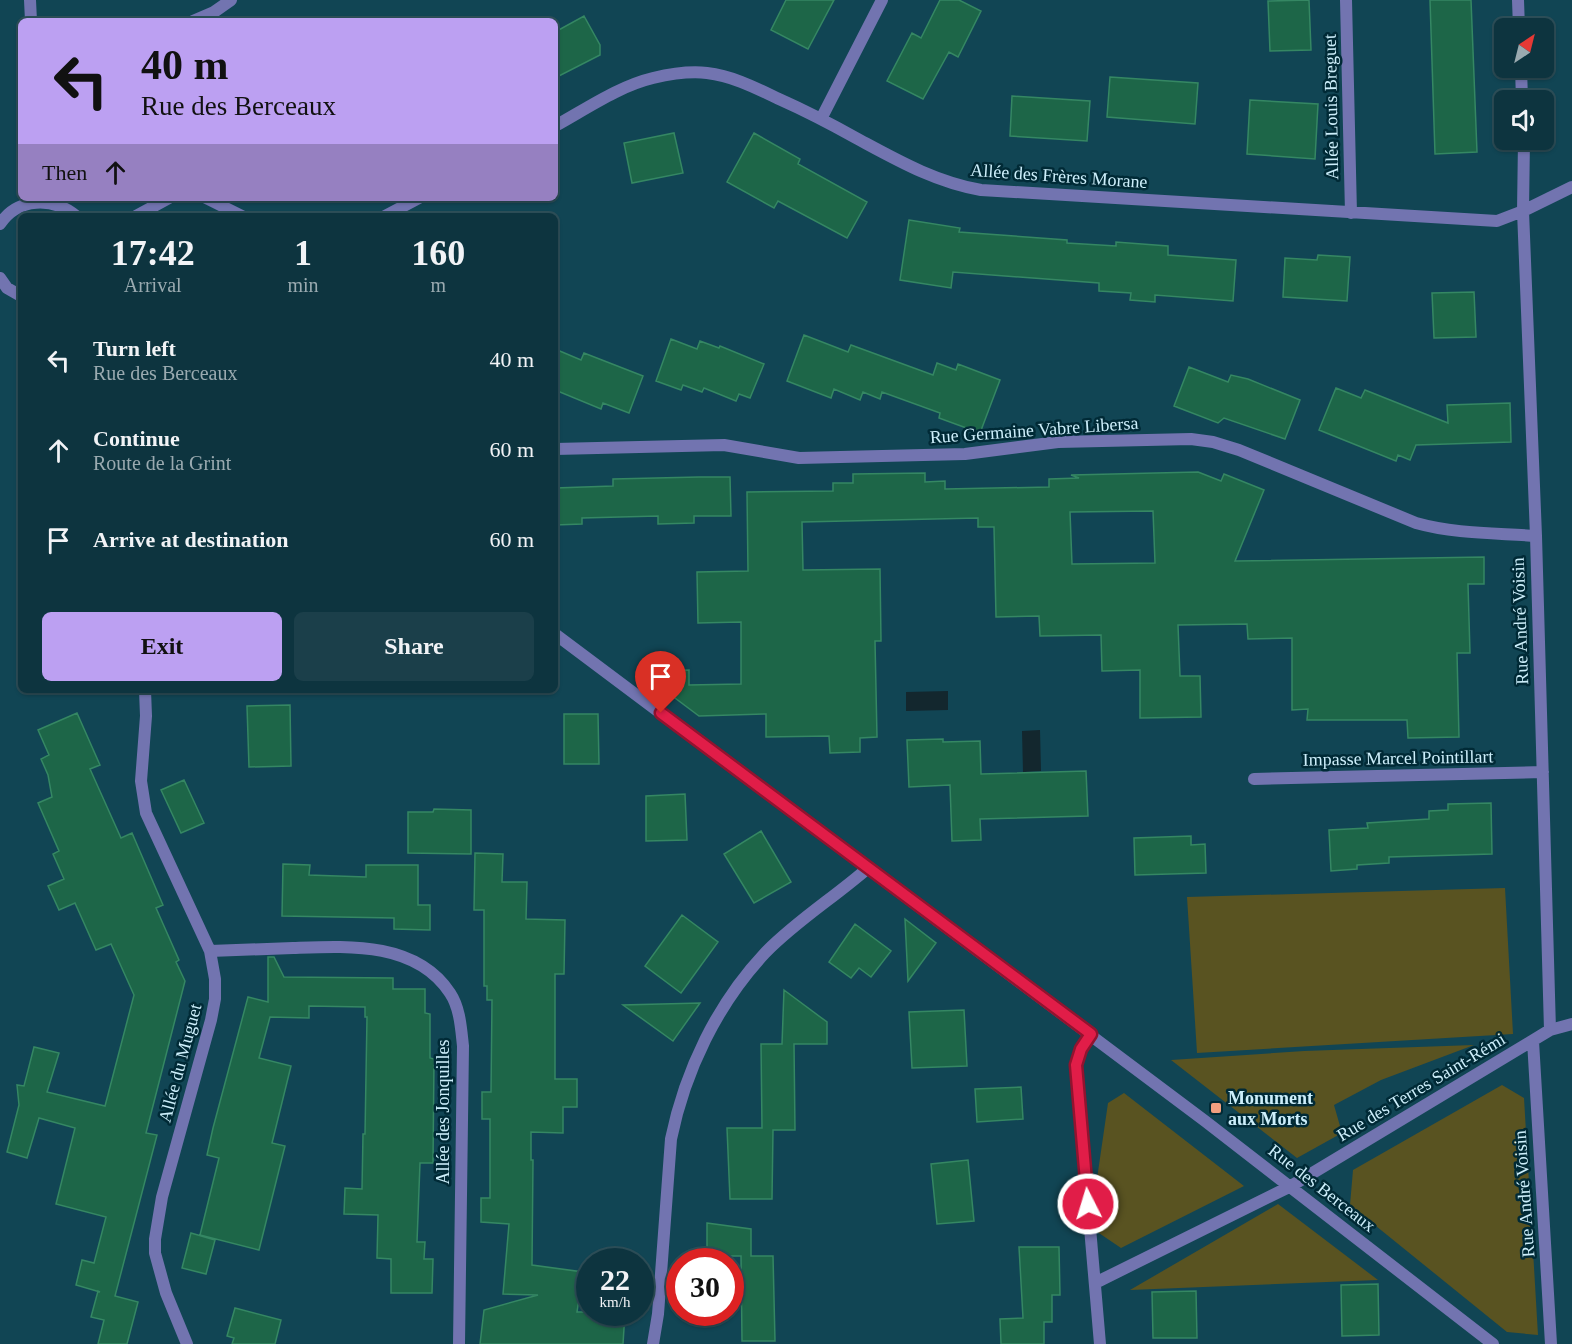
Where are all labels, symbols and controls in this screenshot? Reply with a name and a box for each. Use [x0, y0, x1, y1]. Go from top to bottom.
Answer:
north arrow [1494, 18, 1554, 78]
map controls [1494, 18, 1554, 150]
street label: Allée Louis Breguet [1320, 34, 1342, 180]
icon: left [42, 42, 120, 120]
text: 40 m [141, 42, 229, 88]
button: sound [1494, 90, 1554, 150]
text: Rue des Berceaux [141, 91, 336, 121]
icon: ahead [99, 156, 132, 189]
text: Then [42, 160, 87, 185]
street label: Allée des Frères Morane [970, 160, 1148, 192]
text: 17:42 [111, 233, 195, 273]
text: 1 [294, 233, 312, 273]
text: 160 [411, 233, 465, 273]
text: Arrival [124, 274, 182, 296]
text: min [287, 274, 319, 296]
text: m [431, 274, 446, 296]
text: Turn left [93, 336, 176, 361]
icon: left [42, 344, 75, 377]
text: 40 m [489, 347, 534, 372]
text: Rue des Berceaux [93, 362, 237, 384]
street label: Rue Germaine Vabre Libersa [929, 413, 1139, 447]
text: Continue [93, 426, 180, 451]
icon: ahead [42, 434, 75, 467]
text: 60 m [489, 437, 534, 462]
text: Route de la Grint [93, 452, 231, 474]
icon: arrive [42, 524, 75, 557]
text: Arrive at destination [93, 527, 289, 552]
text: 60 m [489, 527, 534, 552]
street label: Rue André Voisin [1508, 557, 1532, 685]
button: Exit [42, 612, 282, 681]
button: Share [294, 612, 534, 681]
pin [635, 651, 686, 713]
icon: arrive [644, 660, 677, 693]
street label: Impasse Marcel Pointillart [1302, 746, 1494, 770]
street label: Allée du Muguet [155, 1001, 205, 1125]
street label: Rue des Terres Saint-Rémi [1333, 1029, 1509, 1145]
street label: Allée des Jonquilles [433, 1040, 453, 1184]
place label: Monument aux Morts [1228, 1088, 1313, 1129]
marker: Monument aux Morts [1209, 1101, 1223, 1115]
street label: Rue André Voisin [1510, 1130, 1538, 1258]
street label: Rue des Berceaux [1265, 1140, 1379, 1236]
position arrow [1056, 1172, 1120, 1236]
speed limit sign: 30 [666, 1248, 744, 1326]
text: 22 [600, 1263, 630, 1296]
text: km/h [600, 1294, 630, 1310]

